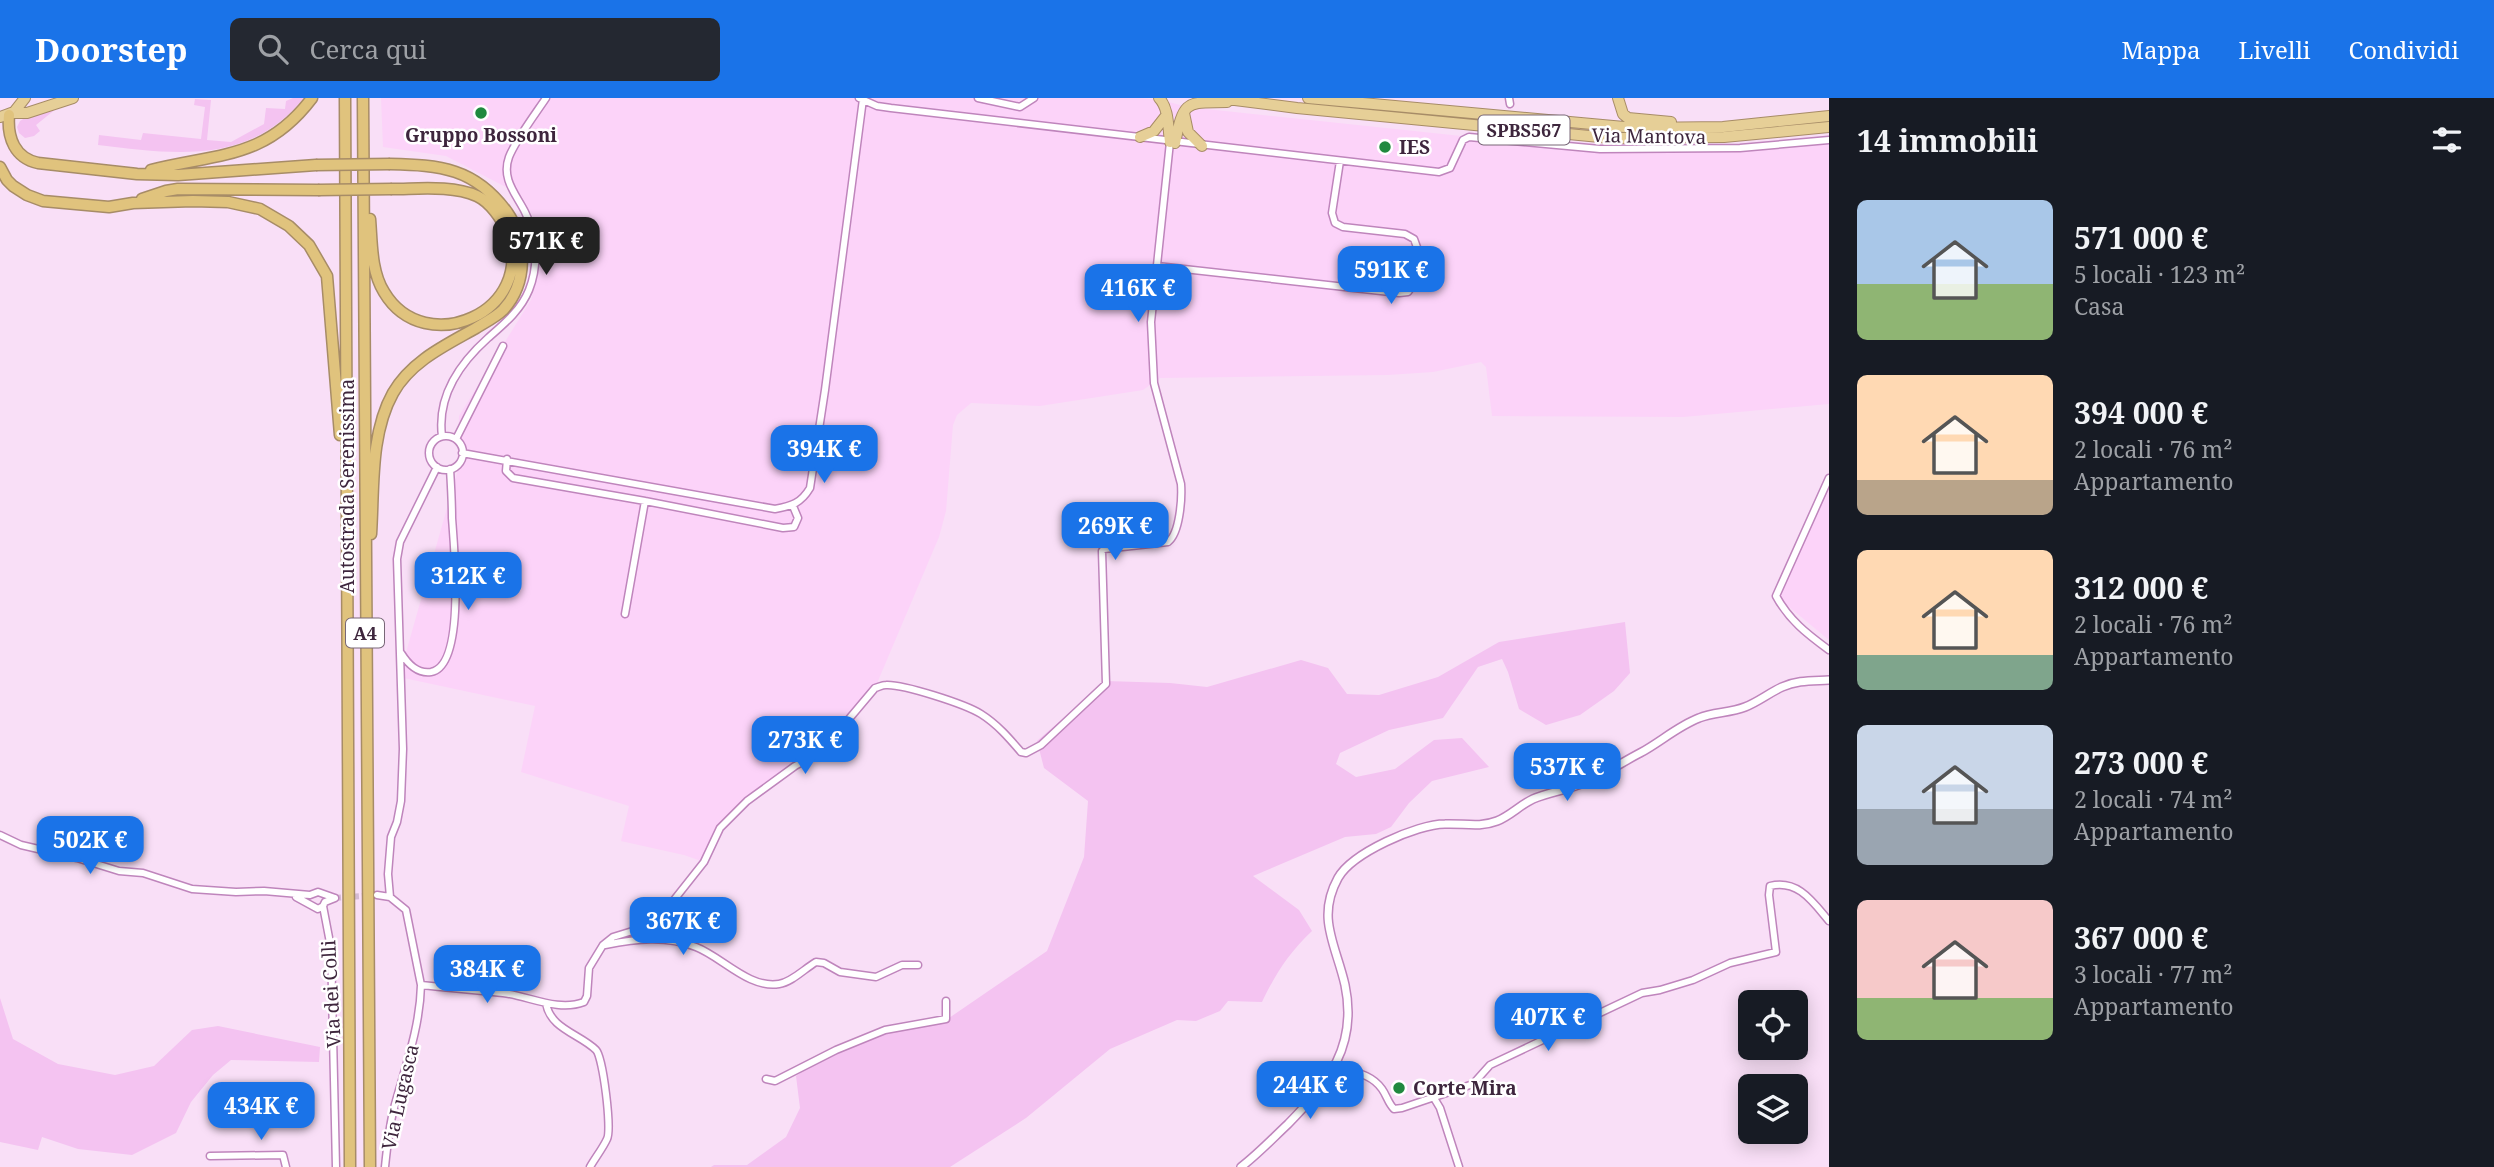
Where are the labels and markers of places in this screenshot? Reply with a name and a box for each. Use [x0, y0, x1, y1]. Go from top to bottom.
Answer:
marker: Gruppo Bossoni [473, 105, 489, 121]
place label: Gruppo Bossoni [405, 122, 557, 148]
place label: IES [1399, 134, 1430, 160]
marker: IES [1377, 139, 1393, 155]
pin: 571K € [489, 218, 603, 277]
pin: 591K € [1334, 246, 1448, 306]
pin: 416K € [1081, 264, 1195, 324]
pin: 394K € [767, 426, 881, 485]
pin: 269K € [1058, 503, 1172, 562]
pin: 312K € [411, 552, 525, 612]
pin: 273K € [748, 716, 862, 776]
pin: 537K € [1510, 744, 1624, 803]
pin: 502K € [33, 816, 147, 876]
pin: 367K € [626, 898, 740, 957]
pin: 384K € [430, 946, 544, 1005]
pin: 407K € [1491, 993, 1605, 1053]
pin: 244K € [1253, 1062, 1367, 1121]
place label: Corte Mira [1413, 1075, 1517, 1101]
marker: Corte Mira [1391, 1080, 1407, 1096]
pin: 434K € [204, 1082, 318, 1142]

